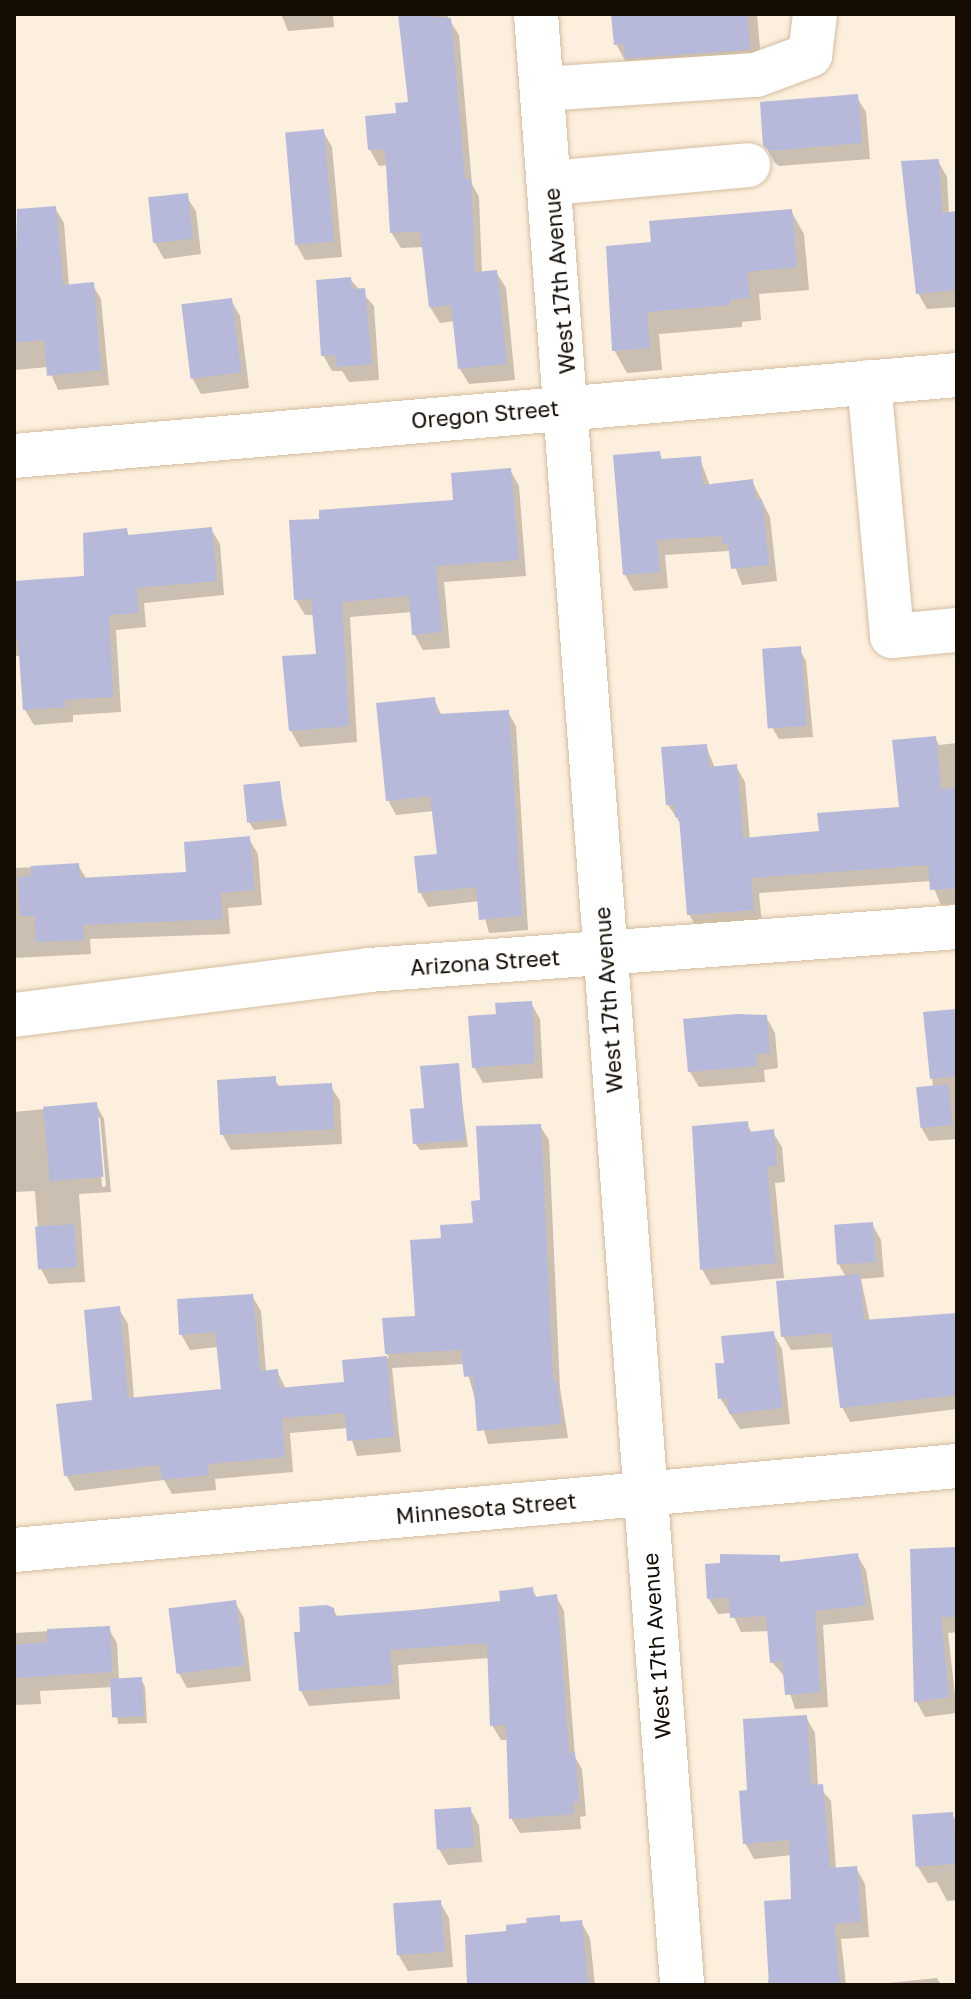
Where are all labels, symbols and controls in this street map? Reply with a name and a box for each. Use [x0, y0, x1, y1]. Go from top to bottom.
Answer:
street label: West 17th Avenue [538, 187, 580, 375]
street label: Oregon Street [410, 394, 560, 434]
street label: West 17th Avenue [588, 906, 628, 1094]
street label: Arizona Street [409, 944, 561, 980]
street label: Minnesota Street [395, 1487, 577, 1529]
street label: West 17th Avenue [636, 1552, 676, 1740]

